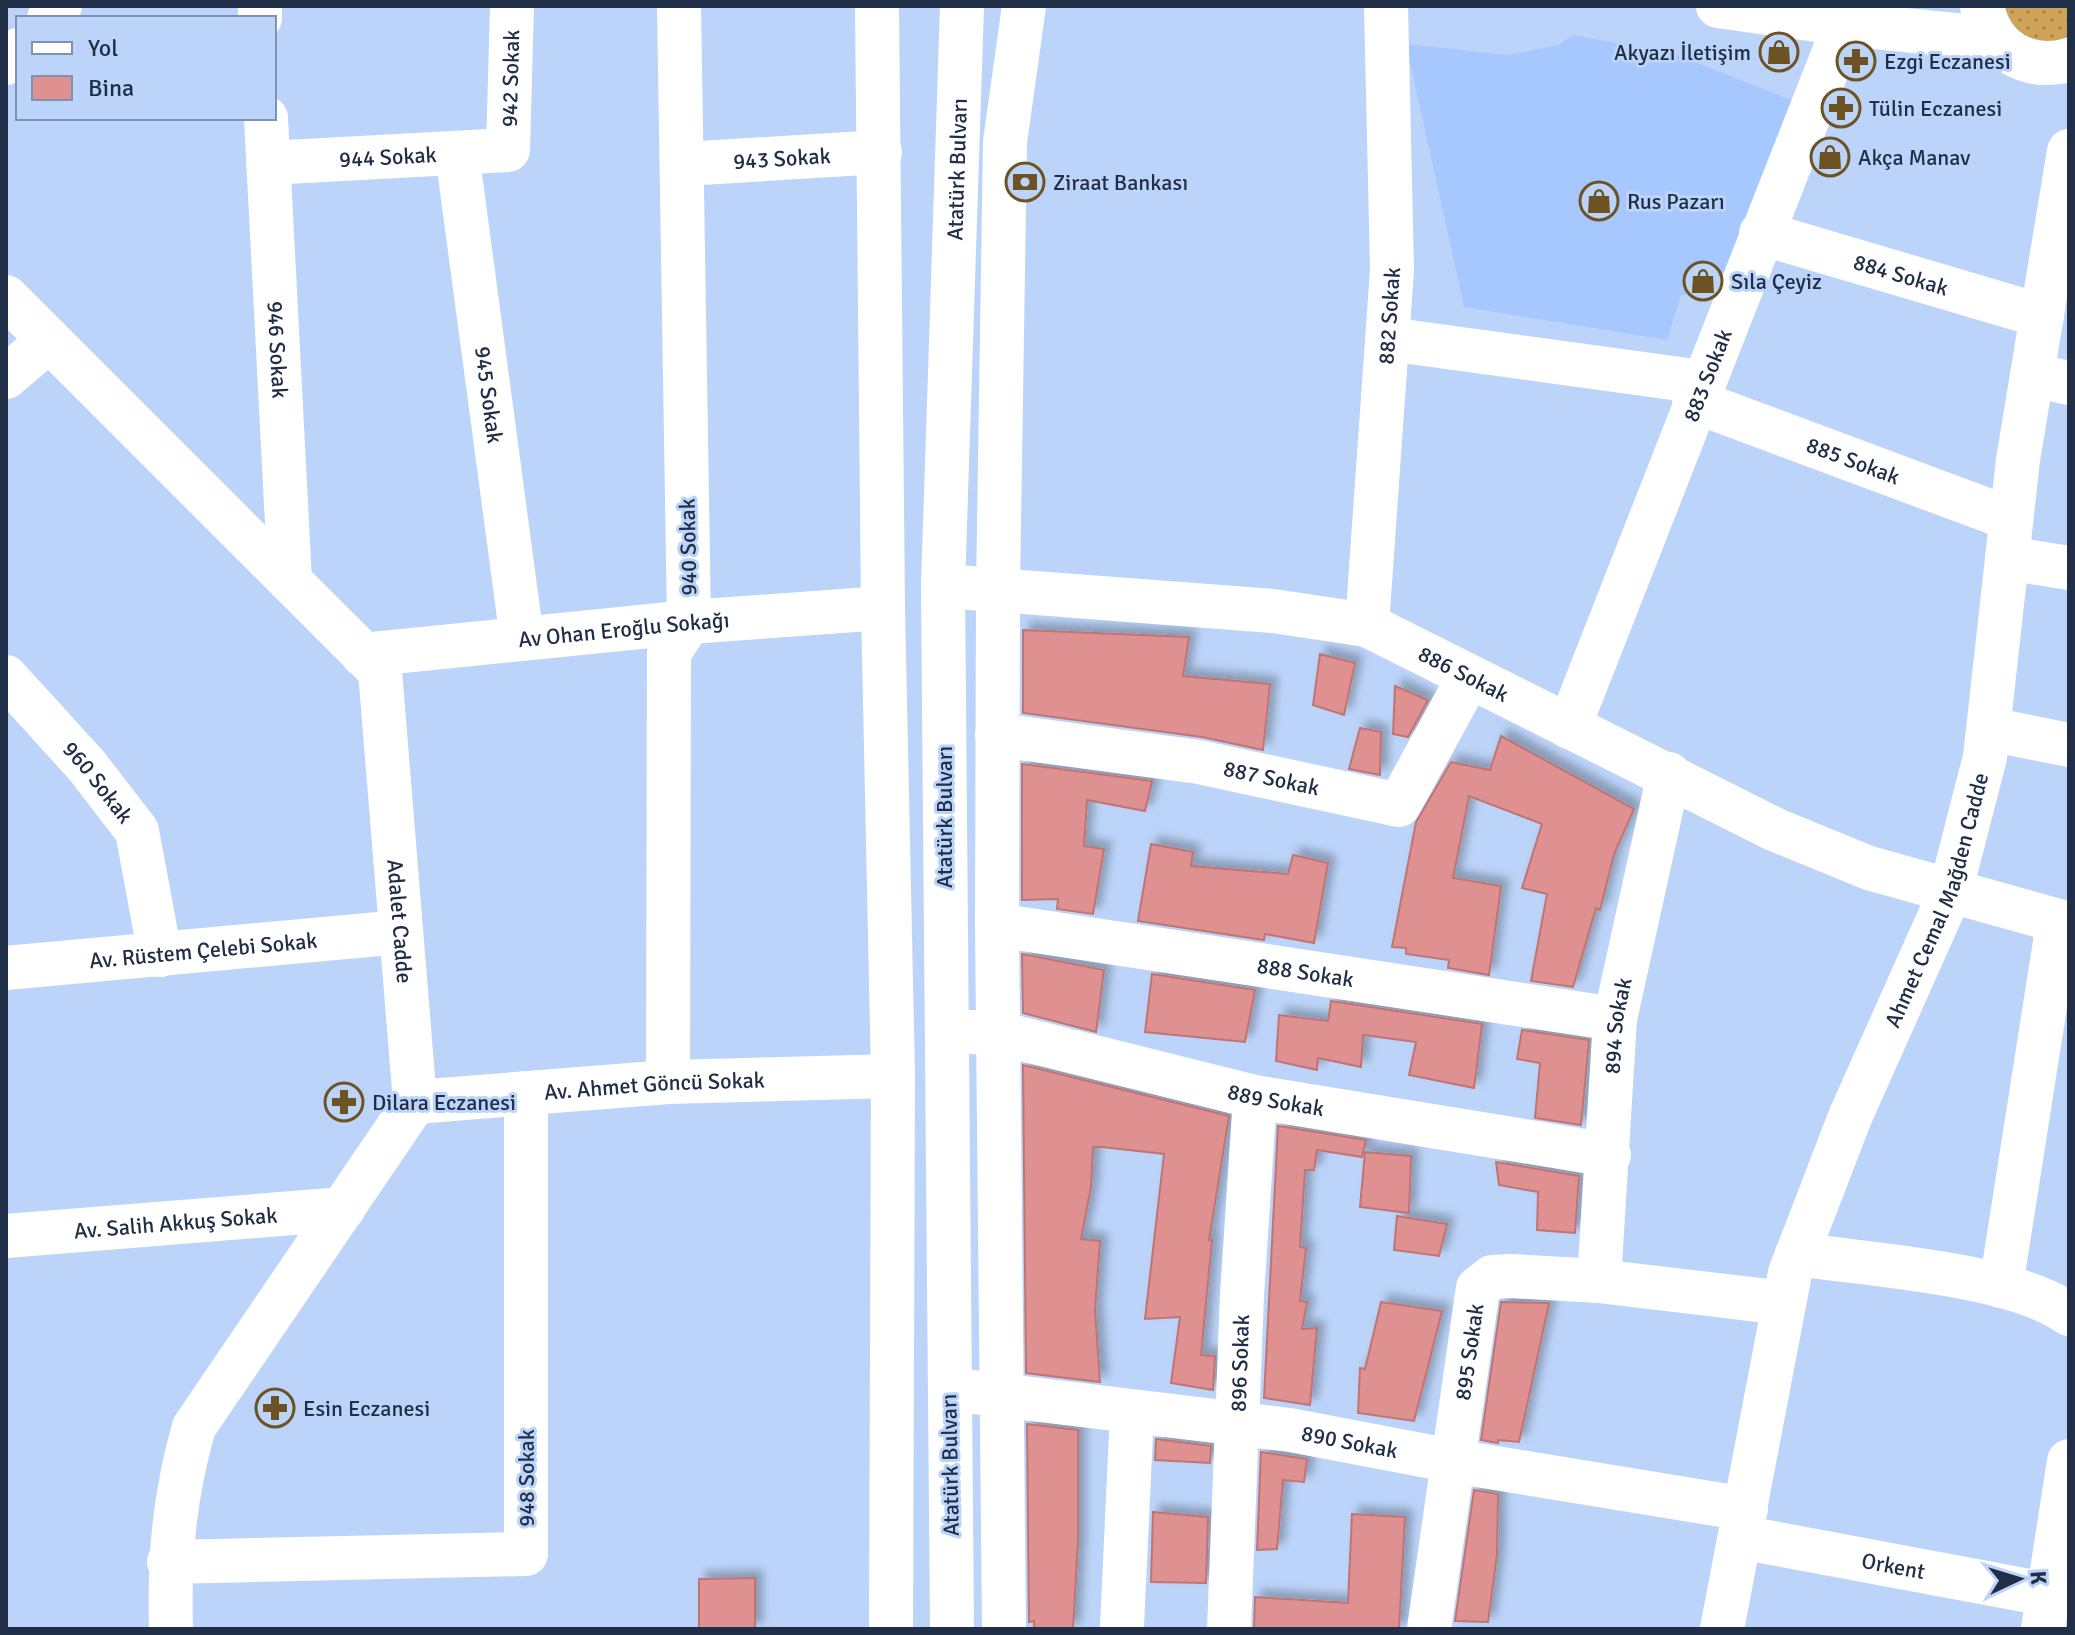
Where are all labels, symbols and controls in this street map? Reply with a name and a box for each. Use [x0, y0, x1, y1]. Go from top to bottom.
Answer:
legend [16, 16, 276, 120]
street label: 942 Sokak [495, 29, 525, 127]
shop icon: Akyazı İletişim [1758, 31, 1800, 73]
text: Yol [88, 33, 118, 63]
place label: Akyazı İletişim [1614, 39, 1751, 66]
pharmacy icon: Ezgi Eczanesi [1835, 40, 1877, 82]
place label: Ezgi Eczanesi [1884, 48, 2011, 75]
text: Bina [88, 73, 134, 103]
pharmacy icon: Tülin Eczanesi [1820, 87, 1862, 129]
place label: Tülin Eczanesi [1869, 95, 2002, 122]
street label: Atatürk Bulvarı [941, 98, 972, 241]
shop icon: Akça Manav [1809, 136, 1851, 178]
street label: 944 Sokak [338, 140, 437, 173]
street label: 943 Sokak [732, 142, 831, 174]
place label: Akça Manav [1858, 144, 1970, 171]
bank icon: Ziraat Bankası [1004, 161, 1046, 203]
place label: Ziraat Bankası [1053, 169, 1188, 196]
shop icon: Rus Pazarı [1578, 180, 1620, 222]
place label: Rus Pazarı [1627, 188, 1725, 215]
street label: 884 Sokak [1850, 248, 1952, 301]
shop icon: Sıla Çeyiz [1682, 260, 1724, 302]
street label: 882 Sokak [1372, 266, 1406, 365]
place label: Sıla Çeyiz [1731, 268, 1822, 295]
street label: 946 Sokak [262, 300, 294, 399]
street label: 883 Sokak [1677, 325, 1738, 425]
street label: 945 Sokak [470, 345, 509, 445]
street label: 885 Sokak [1803, 431, 1904, 490]
street label: 940 Sokak [674, 498, 702, 596]
street label: Av Ohan Eroğlu Sokağı [517, 606, 730, 653]
street label: 886 Sokak [1414, 639, 1513, 707]
street label: 960 Sokak [57, 735, 139, 828]
street label: Atatürk Bulvarı [931, 746, 958, 888]
street label: 887 Sokak [1221, 754, 1322, 801]
street label: Ahmet Cemal Mağden Cadde [1878, 770, 1994, 1031]
street label: Adalet Cadde [382, 858, 419, 984]
street label: Av. Rüstem Çelebi Sokak [88, 926, 318, 974]
street label: 888 Sokak [1255, 951, 1356, 993]
street label: 894 Sokak [1598, 975, 1637, 1075]
street label: Av. Ahmet Göncü Sokak [543, 1066, 765, 1105]
street label: 889 Sokak [1225, 1077, 1326, 1122]
pharmacy icon: Dilara Eczanesi [323, 1081, 365, 1123]
place label: Dilara Eczanesi [372, 1089, 516, 1116]
street label: Av. Salih Akkuş Sokak [73, 1201, 278, 1244]
street label: 895 Sokak [1449, 1302, 1489, 1402]
street label: 896 Sokak [1224, 1314, 1255, 1412]
pharmacy icon: Esin Eczanesi [254, 1387, 296, 1429]
street label: Atatürk Bulvarı [935, 1394, 965, 1536]
place label: Esin Eczanesi [303, 1395, 430, 1422]
street label: 890 Sokak [1299, 1419, 1400, 1464]
street label: 948 Sokak [513, 1429, 540, 1527]
north arrow [1979, 1539, 2059, 1619]
street label: Orkent [1859, 1546, 1928, 1585]
text: K [2025, 1570, 2052, 1586]

